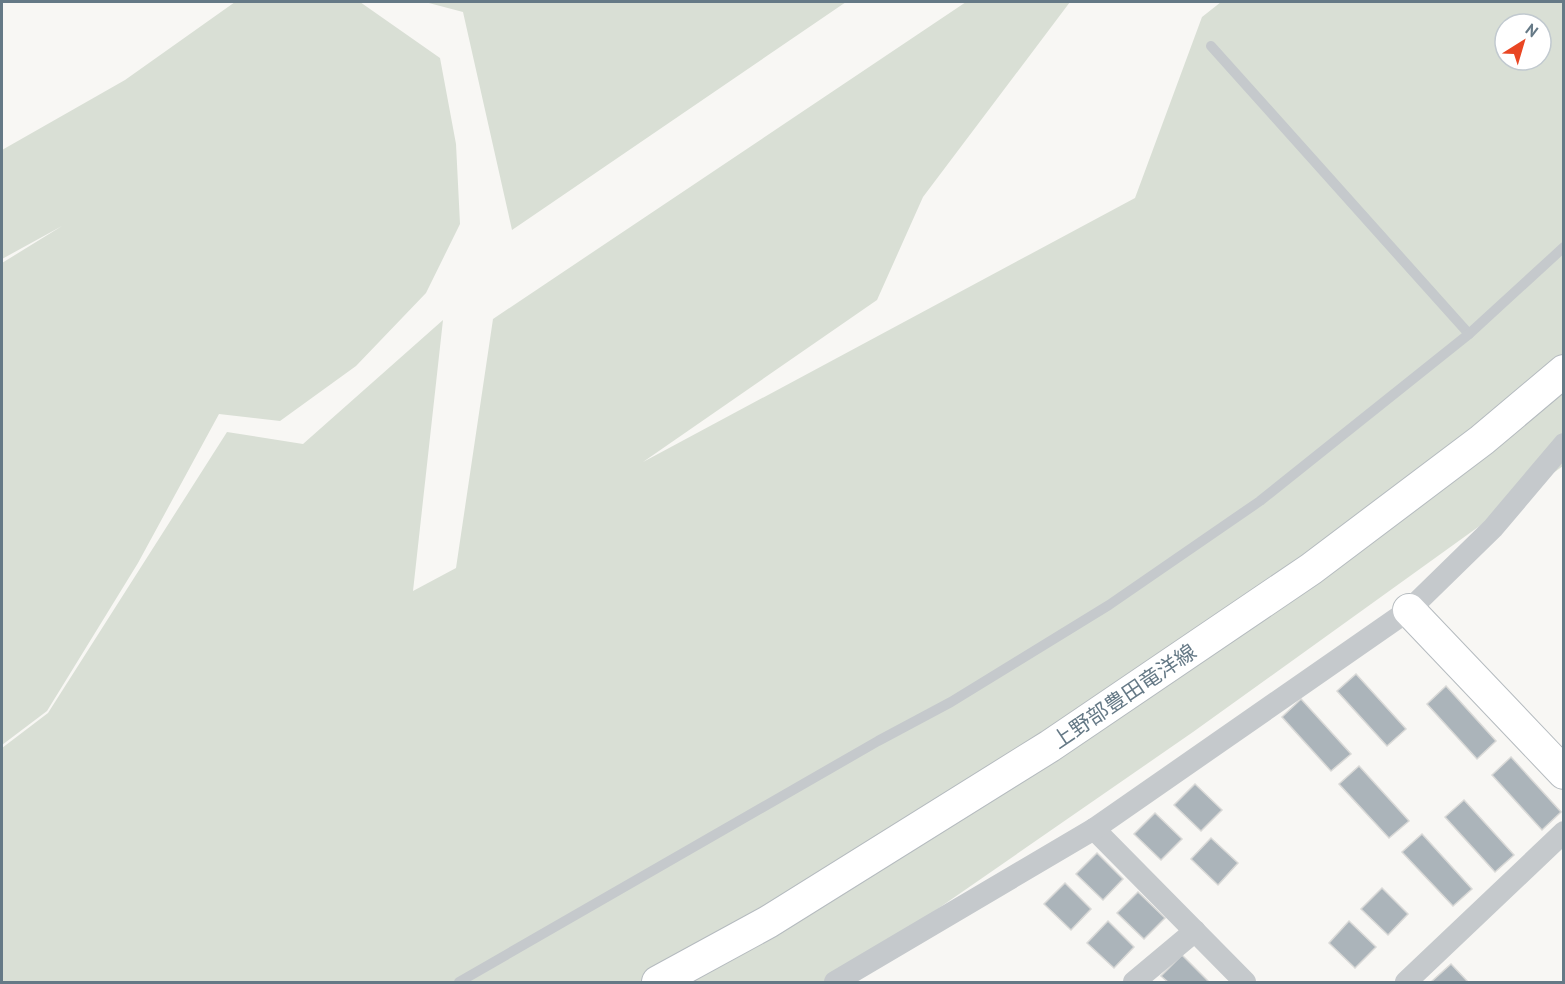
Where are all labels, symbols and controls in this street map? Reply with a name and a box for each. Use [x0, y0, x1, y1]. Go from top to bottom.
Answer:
north arrow [1493, 12, 1553, 72]
text: N [1522, 19, 1542, 41]
street label: 上野部豊田竜洋線 [1047, 638, 1201, 754]

